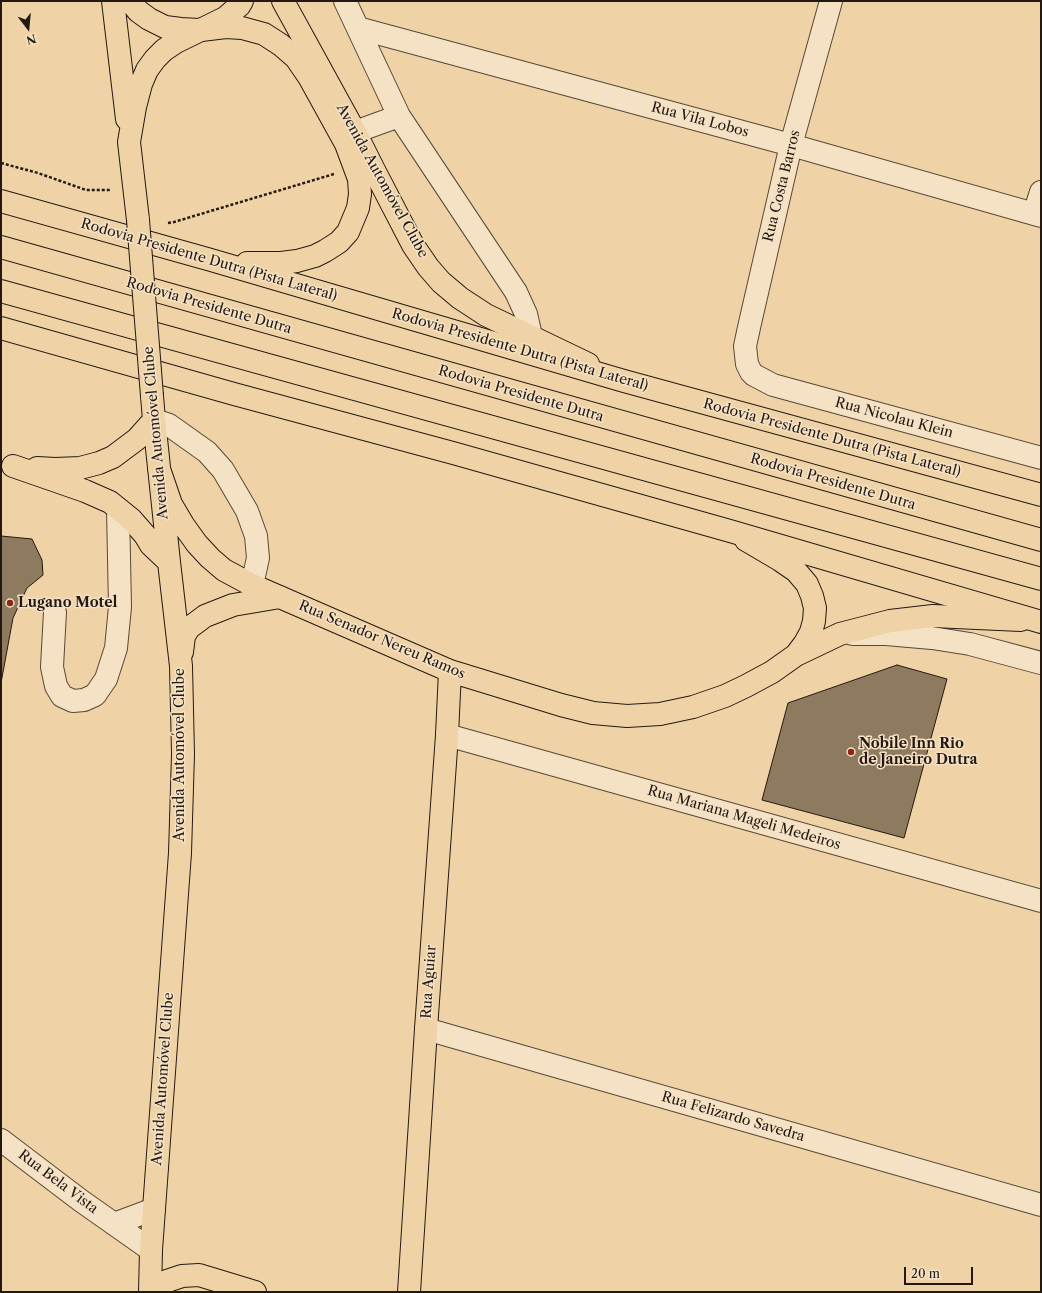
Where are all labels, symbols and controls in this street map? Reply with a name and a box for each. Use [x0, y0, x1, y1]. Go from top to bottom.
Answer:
north arrow [8, 8, 48, 48]
text: N [25, 31, 38, 48]
street label: Rua Vila Lobos [649, 99, 751, 141]
street label: Avenida Automóvel Clube [333, 101, 431, 261]
street label: Rua Costa Barros [760, 128, 804, 244]
street label: Rodovia Presidente Dutra (Pista Lateral) [79, 215, 339, 305]
street label: Rodovia Presidente Dutra [124, 274, 294, 338]
street label: Rodovia Presidente Dutra (Pista Lateral) [390, 305, 650, 395]
street label: Avenida Automóvel Clube [140, 346, 172, 520]
street label: Rodovia Presidente Dutra [436, 362, 606, 426]
street label: Rua Nicolau Klein [833, 394, 955, 442]
street label: Rodovia Presidente Dutra (Pista Lateral) [701, 395, 963, 481]
street label: Rodovia Presidente Dutra [748, 450, 918, 514]
place label: Lugano Motel [18, 595, 117, 611]
street label: Rua Senador Nereu Ramos [296, 597, 468, 683]
marker: Lugano Motel [5, 598, 15, 608]
street label: Avenida Automóvel Clube [172, 668, 188, 842]
place label: Nobile Inn Rio de Janeiro Dutra [859, 736, 978, 768]
marker: Nobile Inn Rio de Janeiro Dutra [846, 747, 856, 757]
street label: Rua Mariana Mageli Medeiros [645, 782, 843, 854]
street label: Rua Aguiar [418, 945, 440, 1019]
street label: Avenida Automóvel Clube [149, 992, 177, 1166]
street label: Rua Felizardo Savedra [660, 1089, 806, 1145]
street label: Rua Bela Vista [15, 1147, 101, 1217]
scale bar [906, 1259, 975, 1285]
text: 20 m [911, 1266, 940, 1281]

